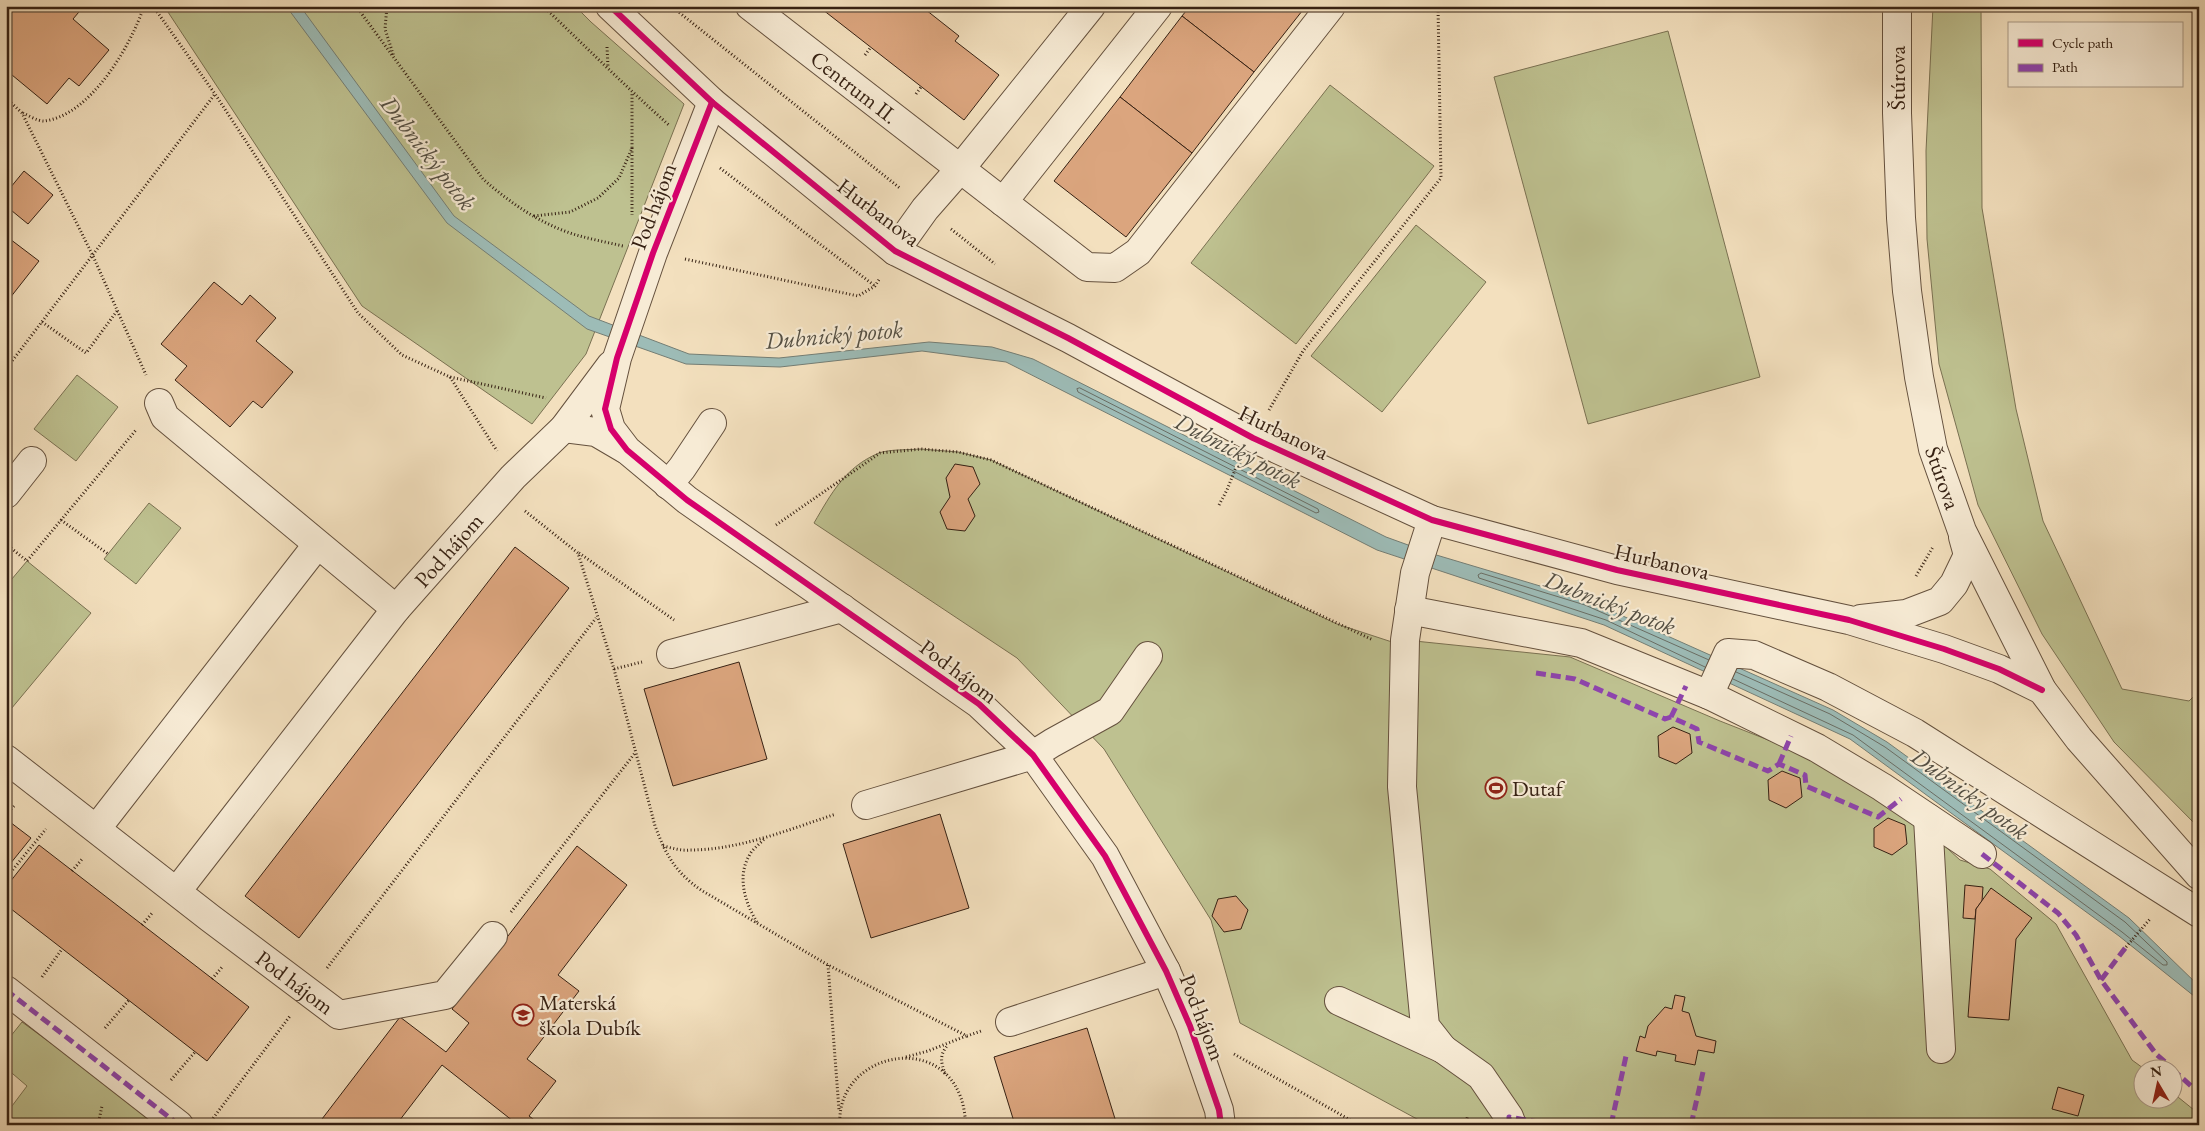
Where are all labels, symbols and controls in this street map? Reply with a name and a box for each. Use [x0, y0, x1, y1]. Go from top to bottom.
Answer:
legend [2008, 22, 2182, 88]
text: Cycle path [2052, 33, 2114, 52]
street label: Centrum II. [804, 44, 904, 130]
street label: Štúrova [1883, 45, 1912, 110]
text: Path [2052, 57, 2078, 76]
water label: Dubnický potok [373, 88, 483, 217]
street label: Pod hájom [624, 159, 683, 254]
street label: Hurbanova [831, 172, 926, 253]
water label: Dubnický potok [763, 313, 904, 356]
street label: Hurbanova [1234, 398, 1334, 467]
water label: Dubnický potok [1169, 405, 1307, 496]
street label: Štúrova [1918, 443, 1967, 513]
street label: Pod hájom [408, 507, 490, 594]
street label: Hurbanova [1612, 536, 1712, 587]
water label: Dubnický potok [1539, 563, 1680, 642]
street label: Pod hájom [914, 633, 1004, 710]
water label: Dubnický potok [1904, 740, 2035, 847]
place label: Dutaf [1512, 774, 1566, 803]
sports icon: Dutaf [1484, 776, 1508, 800]
street label: Pod hájom [250, 944, 340, 1021]
street label: Pod hájom [1173, 970, 1232, 1065]
place label: Materská škola Dubík [539, 988, 641, 1042]
school or university icon: Materská škola Dubík [511, 1003, 535, 1027]
north arrow [2132, 1058, 2182, 1108]
text: N [2149, 1061, 2164, 1081]

